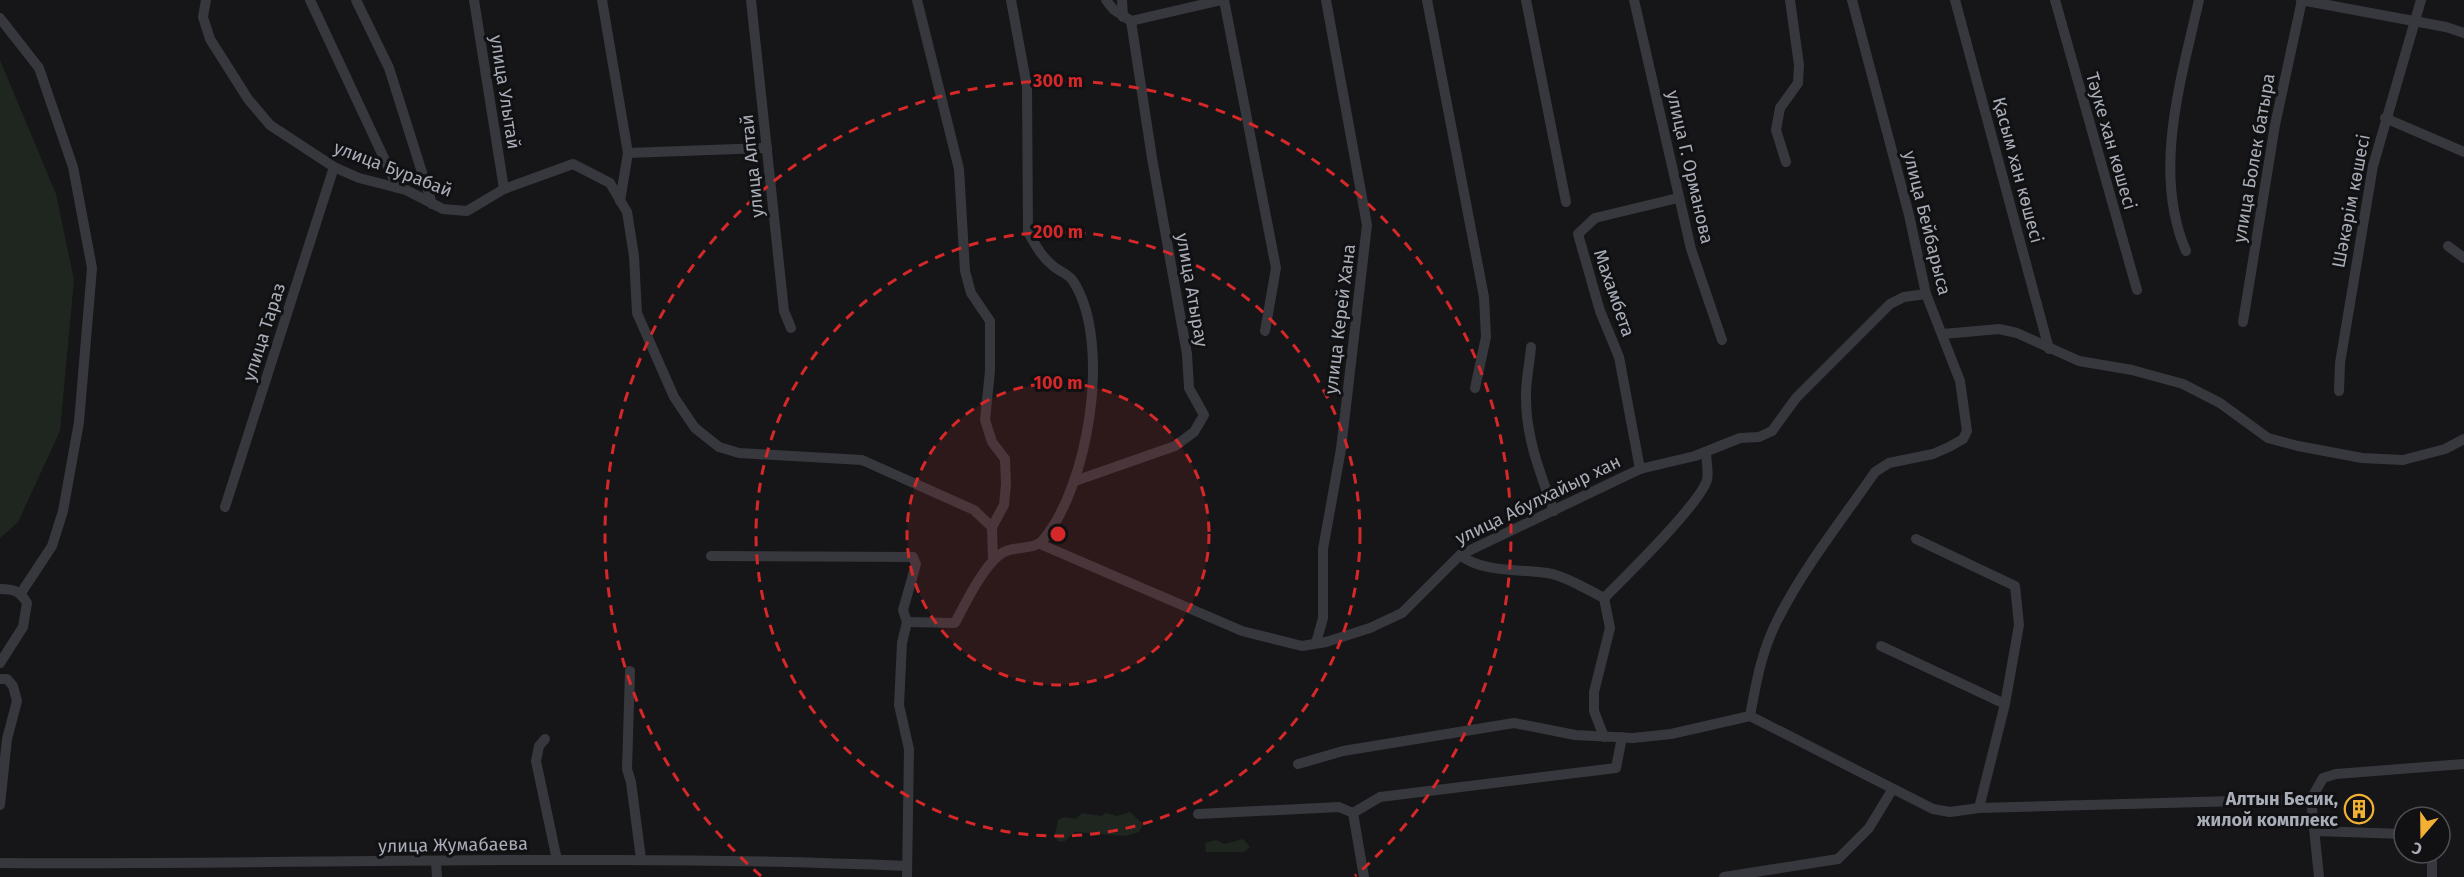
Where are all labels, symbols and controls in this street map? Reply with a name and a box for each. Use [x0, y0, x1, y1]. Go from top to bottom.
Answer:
street label: улица Улытай [485, 33, 525, 151]
text: 300 m [1032, 70, 1083, 92]
street label: Тәуке хан көшесі [2081, 70, 2141, 212]
street label: улица Болек батыра [2228, 72, 2280, 244]
street label: улица Г. Орманова [1662, 88, 1718, 246]
street label: Қасым хан көшесі [1988, 95, 2048, 245]
street label: улица Алтай [736, 113, 768, 219]
street label: Шәкәрім көшесі [2327, 132, 2375, 270]
street label: улица Бурабай [331, 136, 455, 202]
street label: улица Бейбарыса [1898, 148, 1956, 298]
text: 200 m [1033, 221, 1083, 243]
street label: улица Атырау [1171, 231, 1213, 349]
street label: улица Керей Хана [1320, 243, 1360, 395]
street label: Махамбета [1589, 246, 1639, 340]
street label: улица Тараз [238, 280, 290, 384]
text: 100 m [1034, 372, 1082, 394]
street label: улица Абулхайыр хан [1452, 450, 1624, 550]
centre of rings [1048, 524, 1068, 544]
place label: Алтын Бесик, жилой комплекс [2197, 788, 2338, 831]
building icon: Алтын Бесик, жилой комплекс [2343, 793, 2375, 825]
north arrow [2392, 805, 2452, 865]
street label: улица Жумабаева [378, 833, 528, 857]
text: С [2409, 838, 2425, 859]

